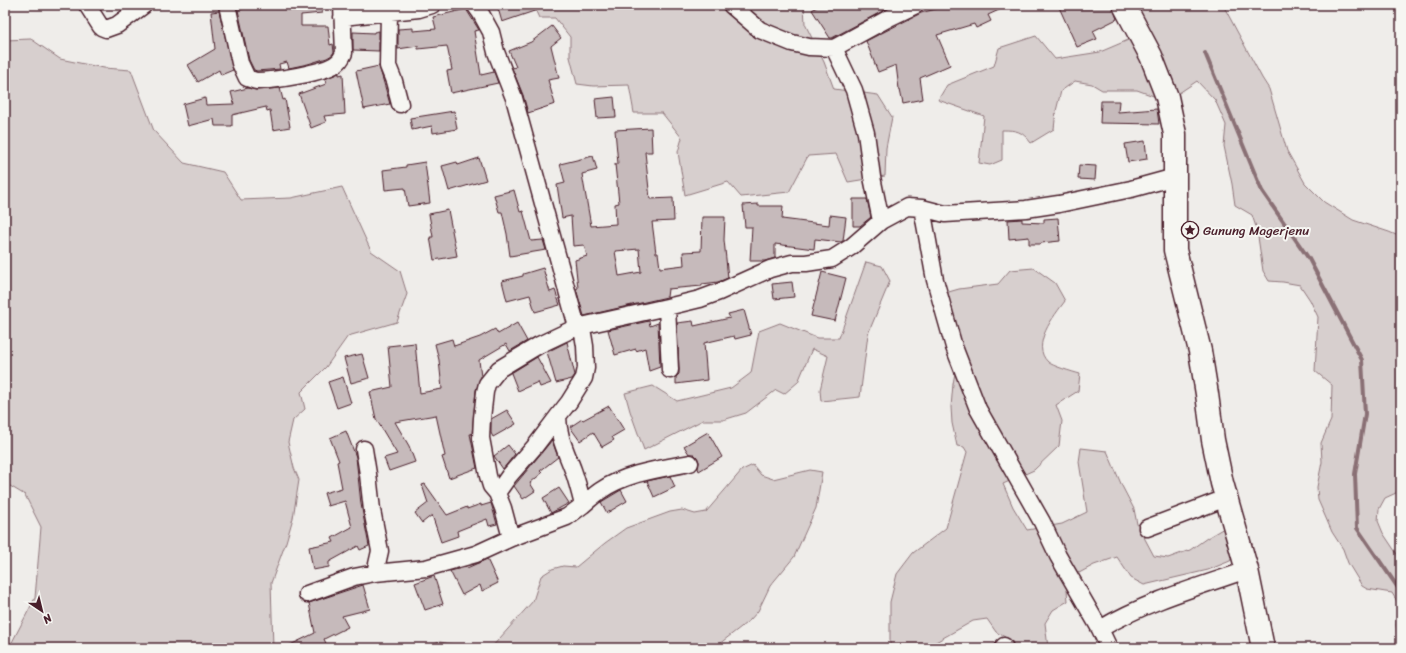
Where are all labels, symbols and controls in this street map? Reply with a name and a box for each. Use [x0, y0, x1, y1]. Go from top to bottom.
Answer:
place label: Gunung Magerjenu [1203, 219, 1309, 242]
place icon: Gunung Magerjenu [1180, 220, 1200, 240]
north arrow [22, 591, 62, 631]
text: N [39, 608, 57, 629]

